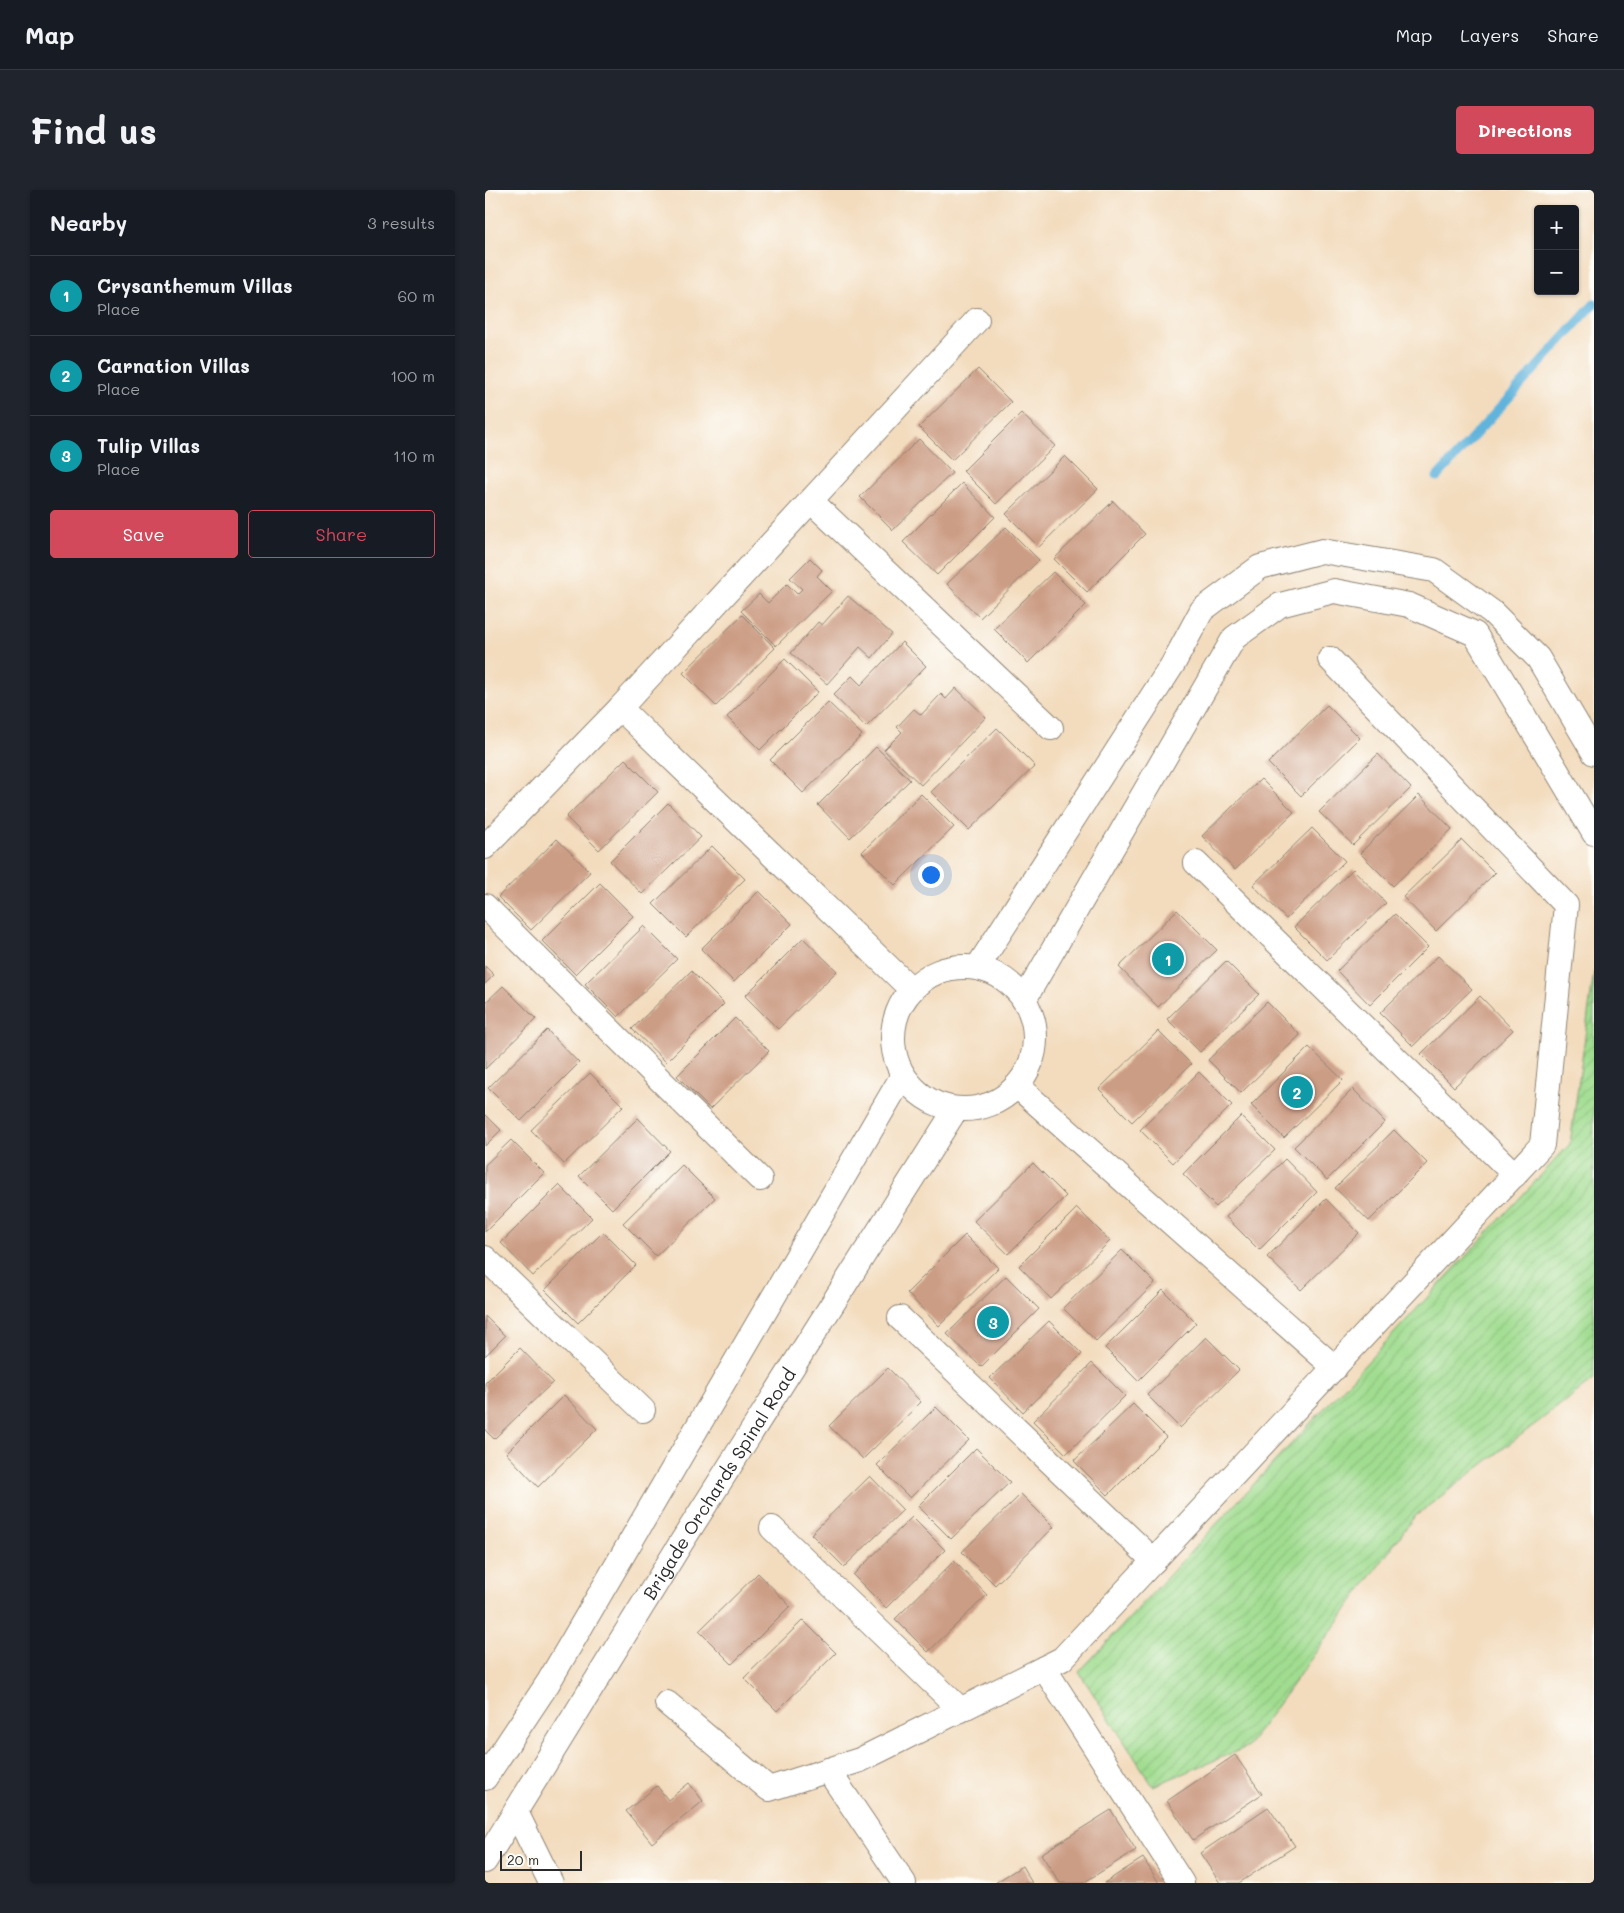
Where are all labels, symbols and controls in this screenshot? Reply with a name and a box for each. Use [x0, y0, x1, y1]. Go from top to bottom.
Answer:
text: Map [25, 19, 74, 50]
text: Map [1396, 23, 1432, 47]
text: Layers [1460, 23, 1519, 47]
text: Share [1547, 23, 1599, 47]
button: Directions [1456, 106, 1594, 154]
text: Find us [30, 107, 157, 153]
map controls [1534, 205, 1579, 295]
button: + [1534, 205, 1579, 250]
text: Nearby [50, 209, 127, 236]
text: 3 results [367, 212, 435, 233]
button: − [1534, 250, 1579, 295]
text: Crysanthemum Villas [97, 273, 293, 298]
text: 1 [62, 285, 70, 306]
text: 60 m [398, 285, 435, 306]
text: Place [97, 298, 140, 319]
text: Carnation Villas [97, 353, 250, 378]
text: 2 [62, 365, 70, 386]
text: 100 m [390, 365, 435, 386]
text: Place [97, 378, 140, 399]
text: Tulip Villas [97, 433, 200, 458]
text: 3 [61, 445, 71, 466]
text: 110 m [393, 445, 435, 466]
text: Place [97, 458, 140, 479]
button: Save [50, 510, 238, 558]
button: Share [248, 510, 435, 558]
your location [918, 862, 944, 888]
pin: 1 [1152, 940, 1184, 978]
pin: 2 [1281, 1073, 1313, 1111]
pin: 3 [977, 1303, 1009, 1341]
street label: Brigade Orchards Spinal Road [637, 1363, 801, 1604]
scale bar [500, 1848, 583, 1871]
text: 20 m [507, 1850, 539, 1869]

